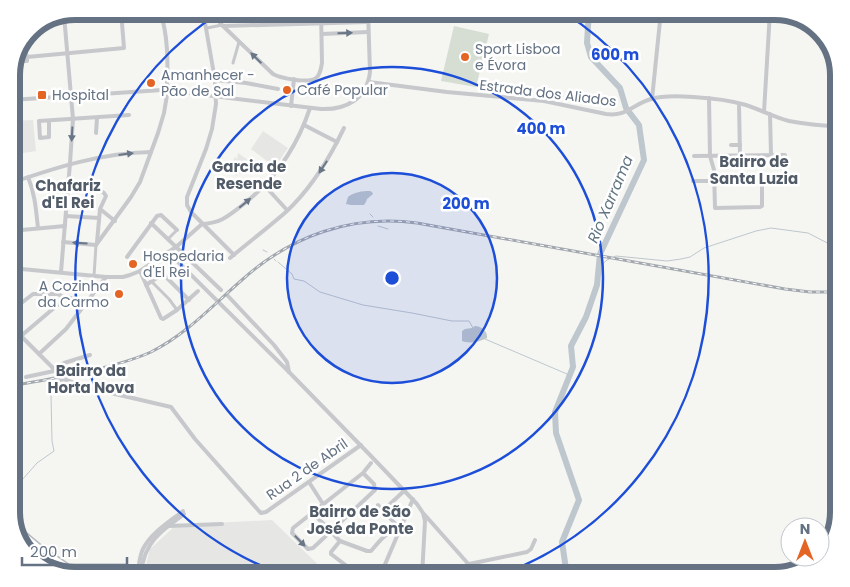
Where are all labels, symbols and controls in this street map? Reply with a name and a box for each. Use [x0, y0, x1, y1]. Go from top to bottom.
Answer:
one-way arrow [337, 29, 353, 37]
place label: Sport Lisboa e Évora [475, 39, 560, 75]
text: 600 m [591, 44, 639, 65]
marker: Sport Lisboa e Évora [459, 51, 471, 63]
one-way arrow [250, 52, 262, 64]
place label: Amanhecer - Pão de Sal [161, 65, 255, 101]
street label: Estrada dos Aliados [478, 75, 618, 111]
marker: Amanhecer - Pão de Sal [145, 77, 157, 89]
place label: Café Popular [297, 80, 388, 100]
marker: Café Popular [281, 84, 293, 96]
place label: Hospital [52, 85, 109, 105]
marker: Hospital [36, 89, 48, 101]
text: 400 m [517, 118, 566, 139]
one-way arrow [68, 126, 76, 142]
one-way arrow [118, 149, 134, 157]
district label: Bairro de Santa Luzia [710, 151, 798, 189]
water label: Rio Xarrama [582, 152, 638, 246]
district label: Garcia de Resende [212, 156, 286, 194]
one-way arrow [318, 161, 327, 174]
district label: Chafariz d'El Rei [35, 175, 101, 213]
text: 200 m [442, 193, 490, 214]
one-way arrow [239, 198, 251, 209]
one-way arrow [72, 239, 88, 247]
place label: Hospedaria d'El Rei [143, 246, 224, 282]
marker: Hospedaria d'El Rei [127, 258, 139, 270]
centre of rings [383, 269, 401, 287]
place label: A Cozinha da Carmo [37, 276, 109, 312]
marker: A Cozinha da Carmo [113, 288, 125, 300]
district label: Bairro da Horta Nova [48, 360, 134, 398]
street label: Rua 2 de Abril [262, 433, 352, 505]
district label: Bairro de São José da Ponte [307, 501, 413, 539]
north arrow [780, 517, 830, 567]
text: N [800, 519, 810, 539]
scale bar [22, 534, 128, 566]
one-way arrow [293, 535, 305, 547]
text: 200 m [30, 541, 77, 562]

